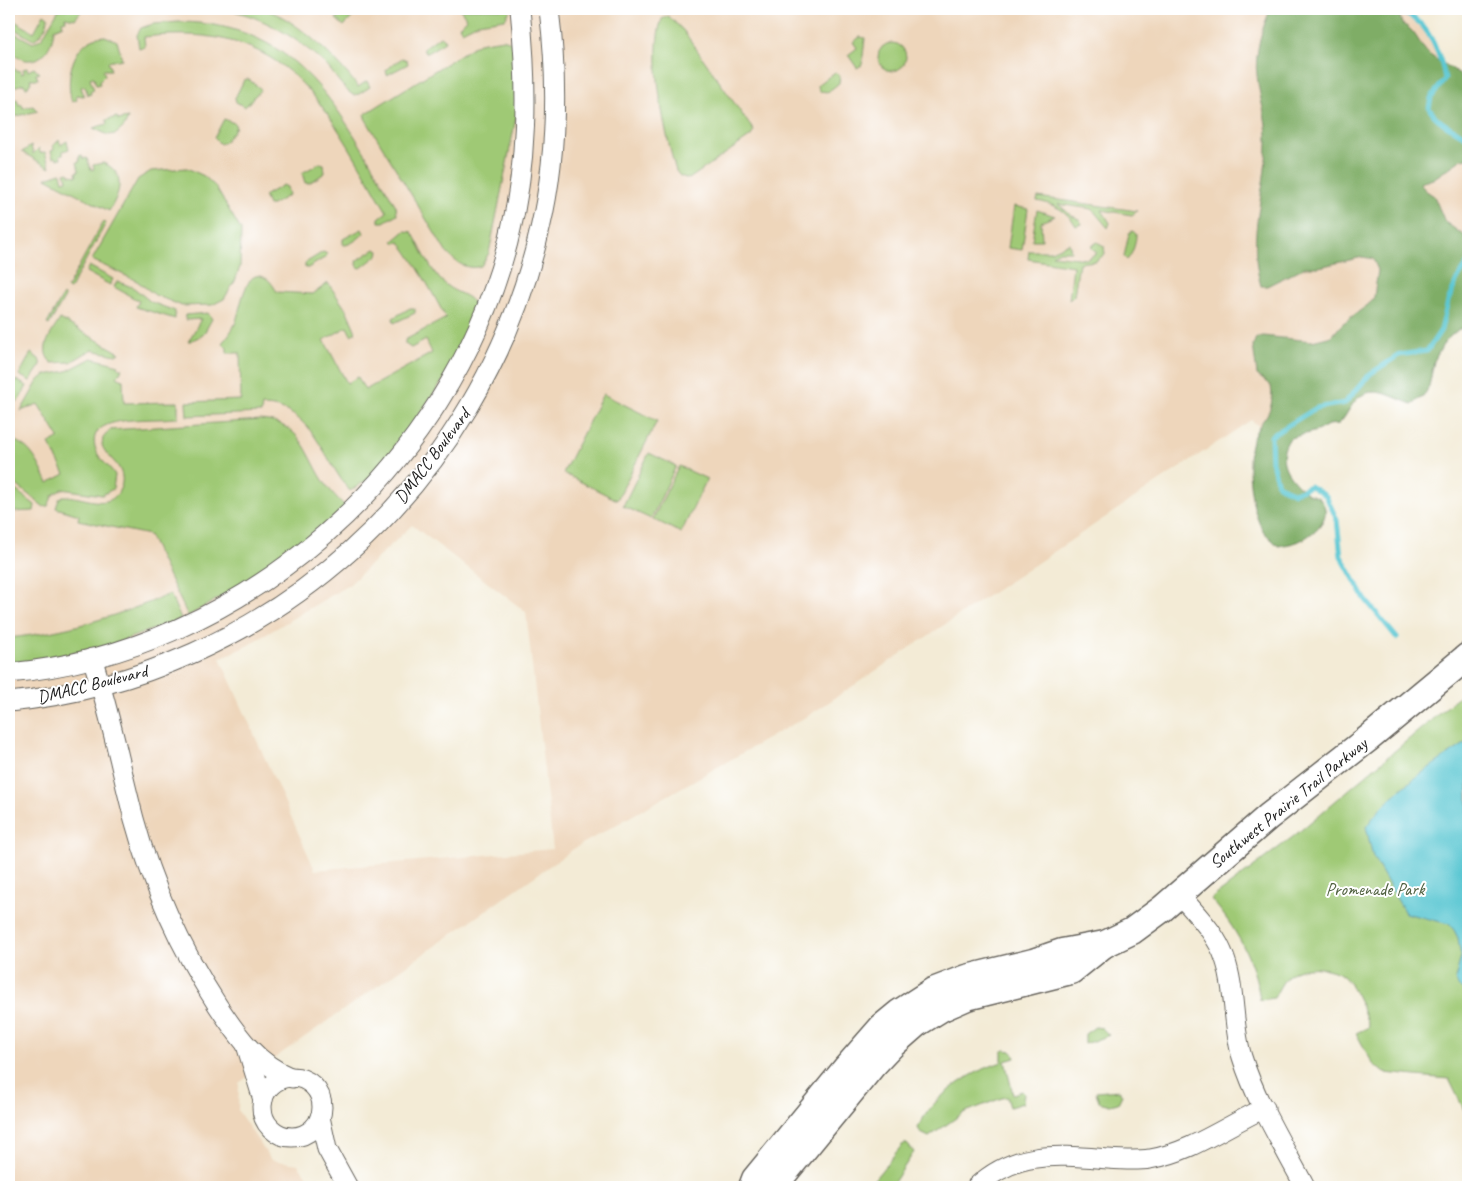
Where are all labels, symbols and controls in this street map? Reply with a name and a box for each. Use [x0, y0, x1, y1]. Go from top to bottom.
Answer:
street label: DMACC Boulevard [389, 402, 476, 508]
street label: DMACC Boulevard [35, 659, 152, 708]
street label: Southwest Prairie Trail Parkway [1205, 731, 1373, 873]
park label: Promenade Park [1326, 878, 1426, 900]

